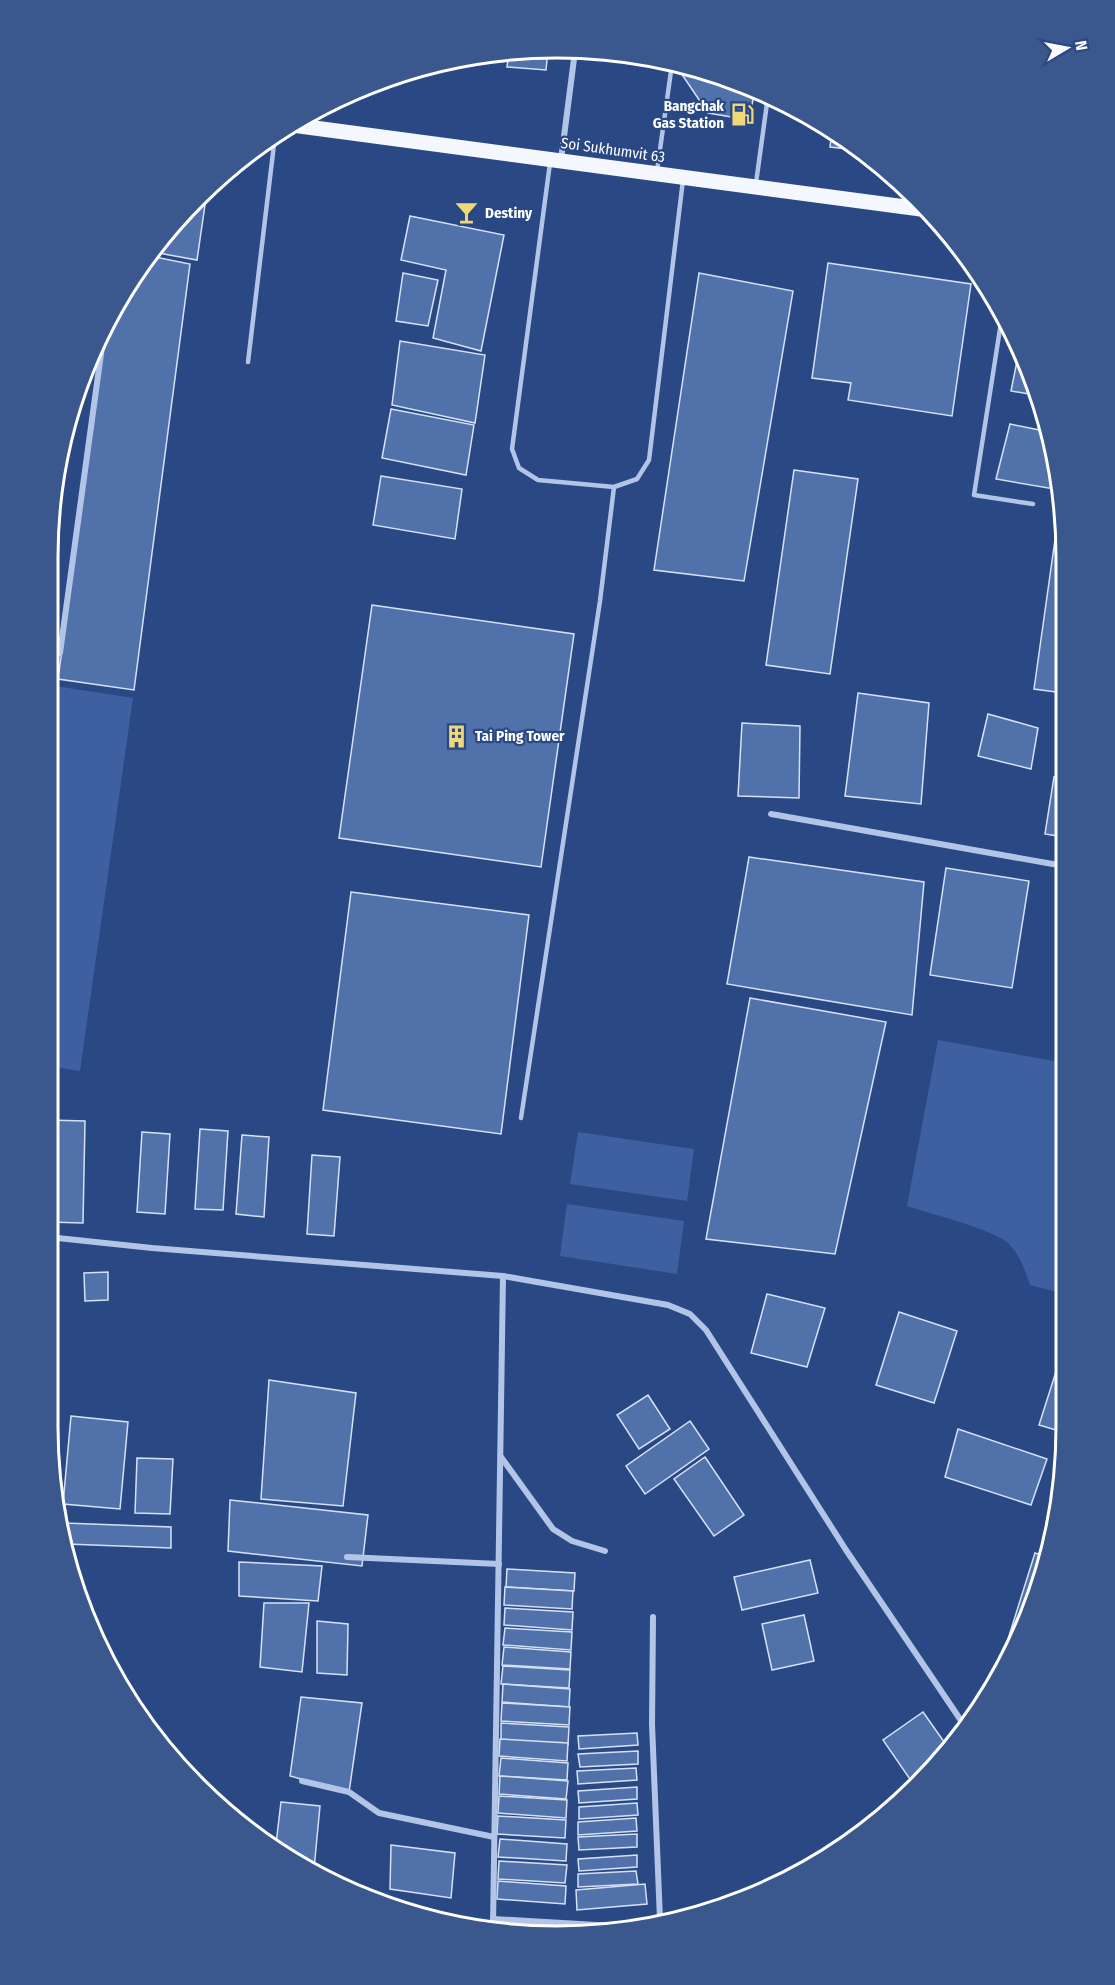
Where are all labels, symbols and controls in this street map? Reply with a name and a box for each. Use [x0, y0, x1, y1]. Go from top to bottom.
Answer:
north arrow [1037, 18, 1097, 78]
text: N [1071, 39, 1091, 52]
place label: Bangchak Gas Station [653, 97, 724, 132]
fuel station icon: Bangchak Gas Station [729, 102, 755, 128]
street label: Soi Sukhumvit 63 [560, 134, 667, 166]
bar icon: Destiny [454, 200, 480, 226]
place label: Destiny [485, 204, 533, 222]
building icon: Tai Ping Tower [444, 723, 470, 749]
place label: Tai Ping Tower [475, 727, 565, 745]

